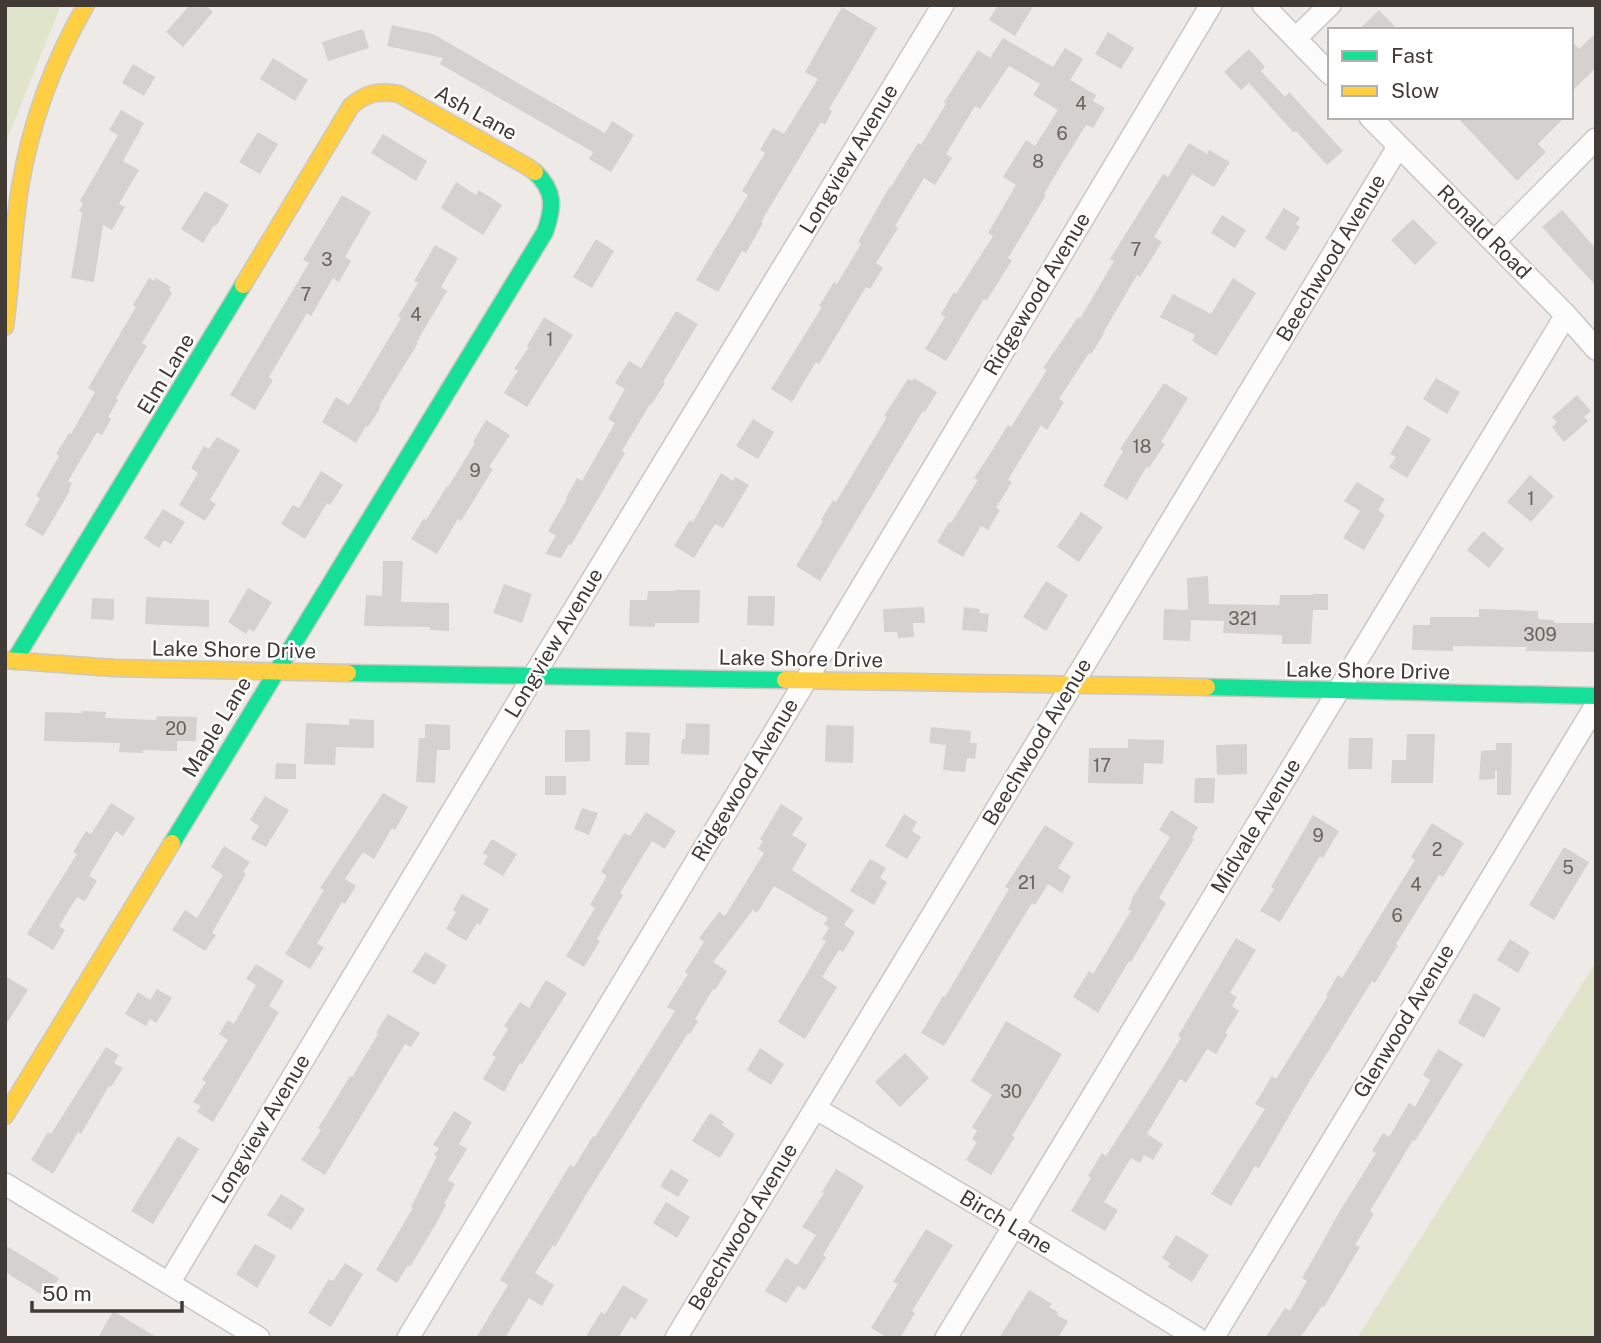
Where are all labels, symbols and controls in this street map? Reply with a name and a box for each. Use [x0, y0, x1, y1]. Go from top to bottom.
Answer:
legend [1328, 28, 1573, 119]
text: Fast [1391, 43, 1433, 68]
text: Slow [1391, 78, 1439, 103]
street label: Longview Avenue [794, 79, 903, 238]
street label: Ash Lane [431, 80, 522, 145]
house number: 4 [1075, 93, 1087, 114]
house number: 6 [1056, 123, 1068, 144]
house number: 8 [1032, 151, 1044, 172]
street label: Beechwood Avenue [1271, 170, 1390, 346]
street label: Ronald Road [1432, 179, 1537, 284]
street label: Ridgewood Avenue [978, 208, 1095, 380]
house number: 7 [1131, 239, 1141, 260]
house number: 3 [321, 249, 333, 270]
house number: 7 [301, 284, 311, 305]
house number: 4 [410, 304, 422, 325]
street label: Elm Lane [132, 329, 199, 419]
house number: 1 [546, 329, 554, 350]
house number: 18 [1133, 436, 1151, 457]
house number: 9 [469, 460, 481, 481]
house number: 1 [1527, 488, 1535, 509]
street label: Longview Avenue [499, 563, 608, 722]
house number: 321 [1228, 608, 1258, 629]
house number: 309 [1523, 624, 1557, 645]
street label: Lake Shore Drive [151, 636, 317, 663]
street label: Lake Shore Drive [718, 645, 884, 672]
street label: Beechwood Avenue [977, 654, 1096, 830]
street label: Lake Shore Drive [1285, 657, 1451, 684]
street label: Maple Lane [177, 672, 256, 782]
street label: Ridgewood Avenue [686, 694, 803, 866]
house number: 20 [165, 718, 187, 739]
street label: Midvale Avenue [1205, 754, 1306, 898]
house number: 17 [1093, 755, 1111, 776]
house number: 9 [1312, 825, 1324, 846]
house number: 2 [1432, 839, 1442, 860]
house number: 5 [1562, 857, 1574, 878]
house number: 21 [1018, 872, 1036, 893]
house number: 4 [1410, 874, 1422, 895]
house number: 6 [1391, 905, 1403, 926]
street label: Glenwood Avenue [1348, 939, 1459, 1102]
street label: Longview Avenue [206, 1049, 315, 1208]
house number: 30 [1000, 1081, 1022, 1102]
street label: Beechwood Avenue [683, 1139, 802, 1315]
street label: Birch Lane [956, 1184, 1057, 1259]
scale bar [32, 1270, 182, 1314]
text: 50 m [42, 1281, 92, 1306]

